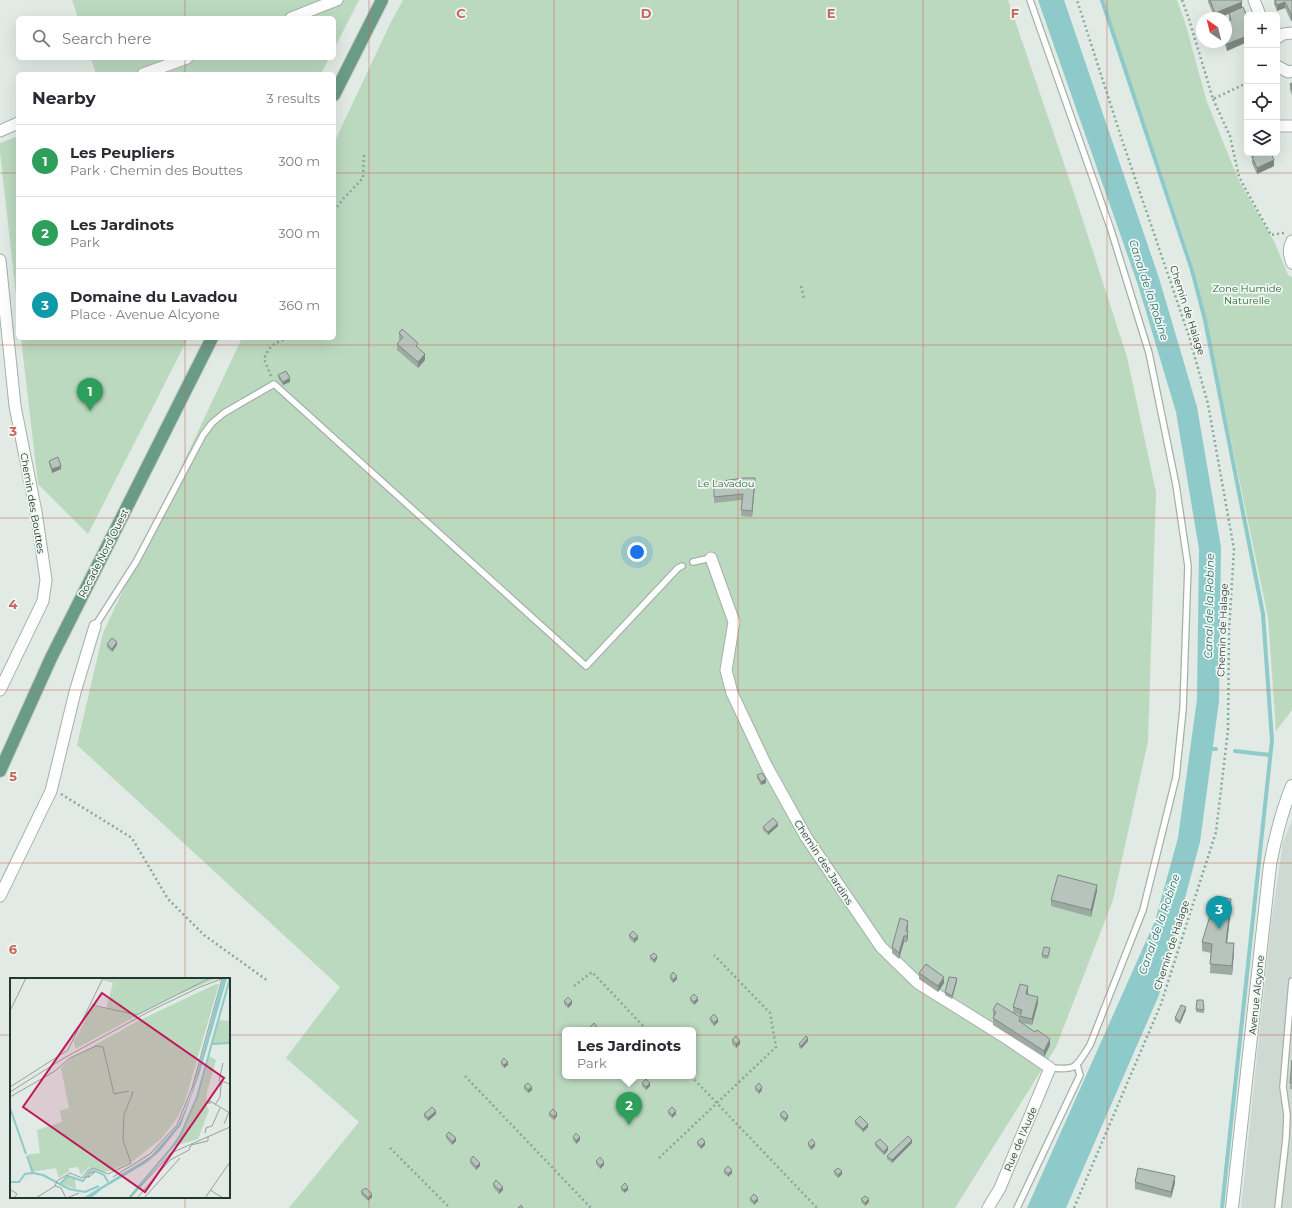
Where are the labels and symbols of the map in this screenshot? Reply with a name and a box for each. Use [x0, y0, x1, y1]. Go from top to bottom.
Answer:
text: C [456, 5, 466, 21]
text: D [641, 5, 652, 21]
text: E [827, 5, 836, 21]
text: F [1011, 5, 1019, 21]
north arrow [1196, 12, 1232, 48]
water label: Canal de la Robine [1126, 238, 1172, 343]
street label: Chemin de Halage [1167, 264, 1208, 357]
park label: Zone Humide Naturelle [1212, 282, 1282, 307]
pin: 1 [77, 378, 103, 411]
text: 3 [8, 423, 17, 439]
street label: Chemin des Bouttes [17, 452, 48, 555]
park label: Le Lavadou [697, 477, 755, 490]
street label: Rocade Nord Ouest [75, 507, 132, 600]
your location [627, 542, 647, 562]
water label: Canal de la Robine [1201, 553, 1217, 659]
street label: Chemin de Halage [1214, 583, 1231, 677]
text: 4 [9, 596, 18, 612]
text: 5 [9, 768, 17, 784]
street label: Chemin des Jardins [791, 817, 856, 907]
water label: Canal de la Robine [1135, 872, 1183, 976]
pin: 3 [1206, 896, 1232, 929]
street label: Chemin de Halage [1151, 899, 1192, 992]
text: 6 [9, 941, 18, 957]
street label: Avenue Alcyone [1246, 955, 1267, 1036]
inset map [10, 978, 230, 1198]
pin: 2 [616, 1092, 642, 1125]
street label: Rue de l'Aude [1001, 1105, 1040, 1173]

